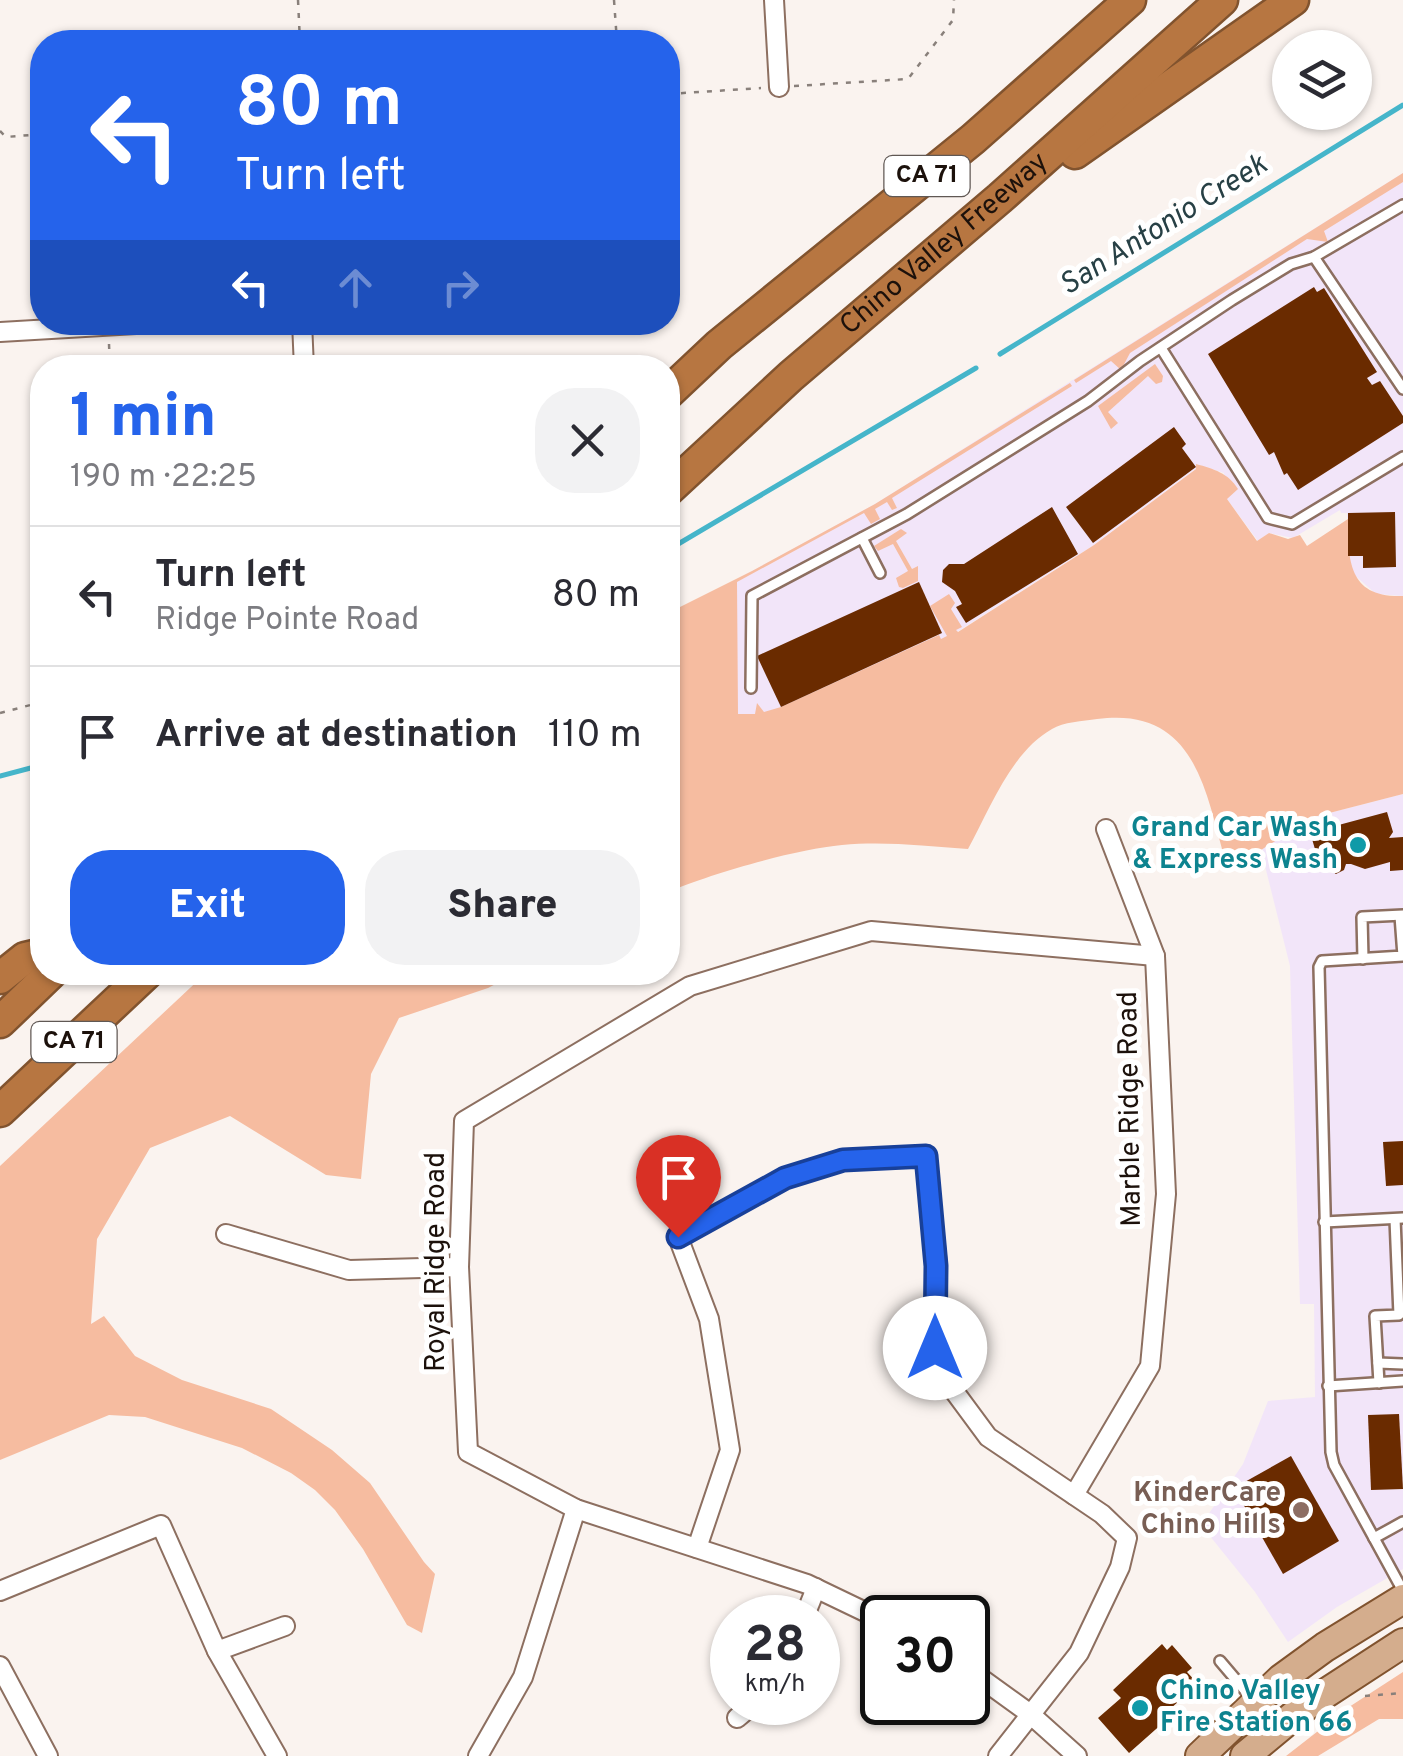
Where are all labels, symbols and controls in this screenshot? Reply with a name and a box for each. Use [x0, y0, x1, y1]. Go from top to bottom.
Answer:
map controls [1272, 30, 1372, 130]
button: layers [1272, 30, 1372, 130]
text: 80 m [235, 62, 403, 151]
icon: left [70, 70, 200, 200]
street label: Chino Valley Freeway [833, 145, 1056, 344]
water label: San Antonio Creek [1053, 147, 1275, 305]
text: Turn left [235, 149, 406, 206]
road number: CA 71 [884, 156, 970, 196]
icon: left [223, 260, 278, 315]
icon: ahead [328, 260, 383, 315]
icon: right [433, 260, 488, 315]
text: 1 min [70, 382, 217, 458]
button: close [535, 388, 640, 493]
text: 190 m · 22:25 [70, 458, 257, 498]
text: Turn left [155, 552, 307, 601]
icon: left [70, 569, 125, 624]
text: 80 m [552, 572, 640, 621]
text: Ridge Pointe Road [155, 601, 419, 641]
icon: arrive [70, 709, 125, 764]
text: Arrive at destination [155, 712, 518, 761]
text: 110 m [548, 712, 642, 761]
place label: Grand Car Wash & Express Wash [1131, 811, 1338, 879]
marker: Grand Car Wash & Express Wash [1347, 834, 1369, 856]
button: Exit [70, 850, 345, 965]
button: Share [365, 850, 640, 965]
street label: Marble Ridge Road [1111, 991, 1151, 1227]
road number: CA 71 [32, 1022, 116, 1062]
pin [636, 1135, 721, 1238]
icon: arrive [651, 1150, 706, 1205]
street label: Royal Ridge Road [419, 1152, 455, 1372]
position arrow [883, 1296, 987, 1400]
place label: KinderCare Chino Hills [1133, 1476, 1281, 1544]
marker: KinderCare Chino Hills [1290, 1499, 1312, 1521]
speed limit sign: 30 [860, 1595, 990, 1725]
text: 28 [744, 1616, 806, 1679]
text: km/h [745, 1669, 805, 1701]
place label: Chino Valley Fire Station 66 [1160, 1674, 1352, 1742]
marker: Chino Valley Fire Station 66 [1129, 1697, 1151, 1719]

